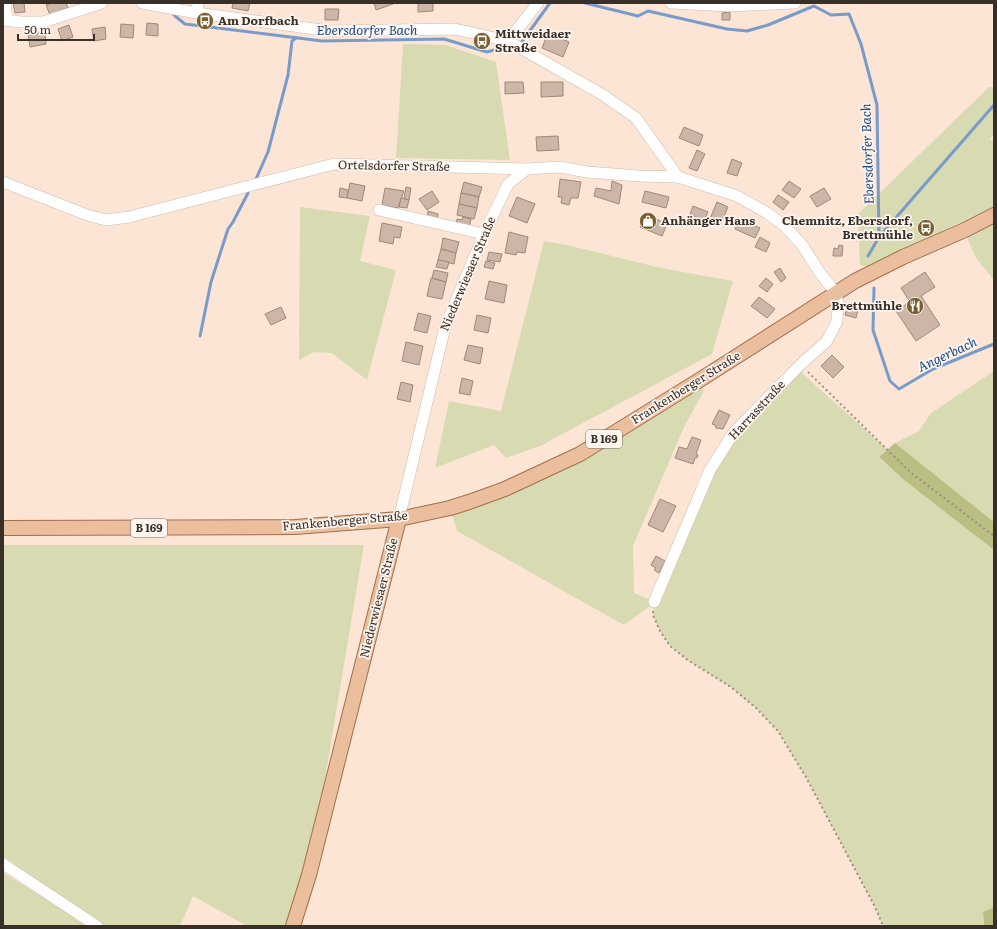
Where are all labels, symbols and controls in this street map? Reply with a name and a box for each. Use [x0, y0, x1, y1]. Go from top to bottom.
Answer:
bus stop icon: Am Dorfbach [195, 11, 215, 31]
place label: Am Dorfbach [218, 11, 299, 29]
scale bar [18, 16, 94, 42]
text: 50 m [24, 20, 51, 38]
water label: Ebersdorfer Bach [317, 20, 418, 39]
place label: Mittweidaer Straße [495, 24, 571, 56]
bus stop icon: Mittweidaer Straße [472, 31, 492, 51]
water label: Ebersdorfer Bach [855, 103, 878, 205]
street label: Ortelsdorfer Straße [338, 155, 450, 175]
shop icon: Anhänger Hans [638, 211, 658, 231]
place label: Anhänger Hans [661, 211, 755, 229]
place label: Chemnitz, Ebersdorf, Brettmühle [782, 211, 913, 243]
street label: Niederwiesaer Straße [435, 213, 499, 334]
bus stop icon: Chemnitz, Ebersdorf, Brettmühle [916, 218, 936, 238]
place label: Brettmühle [831, 296, 902, 314]
restaurant icon: Brettmühle [905, 296, 925, 316]
water label: Angerbach [914, 331, 980, 376]
street label: Frankenberger Straße [627, 346, 744, 428]
street label: Harrasstraße [724, 375, 789, 443]
road number: B 169 [586, 430, 622, 448]
street label: Frankenberger Straße [281, 506, 408, 534]
road number: B 169 [131, 519, 167, 537]
street label: Niederwiesaer Straße [354, 536, 402, 660]

